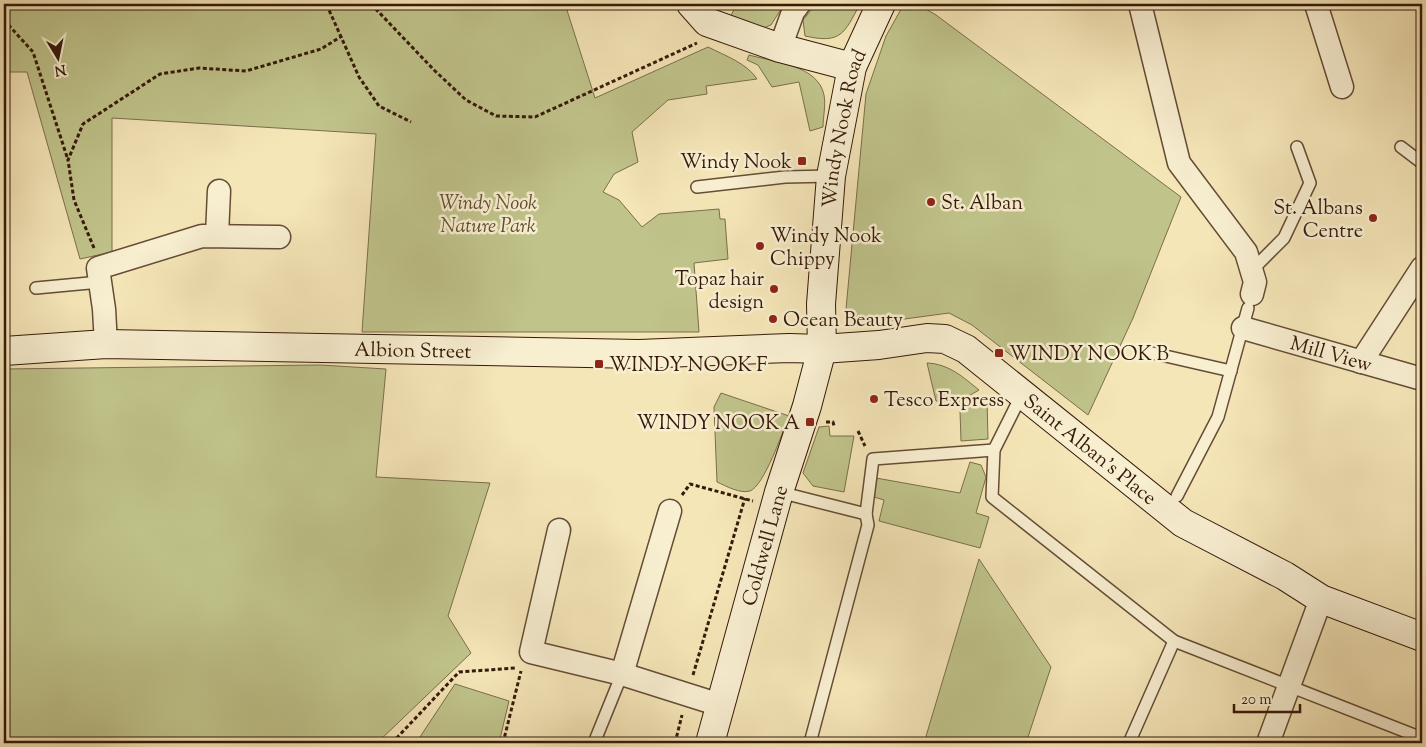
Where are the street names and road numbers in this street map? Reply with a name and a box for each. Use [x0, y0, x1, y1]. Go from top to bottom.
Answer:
street label: Windy Nook Road [817, 45, 875, 209]
street label: Mill View [1286, 330, 1375, 381]
street label: Albion Street [354, 337, 472, 368]
street label: Saint Alban's Place [1016, 388, 1162, 513]
street label: Coldwell Lane [736, 482, 797, 610]

